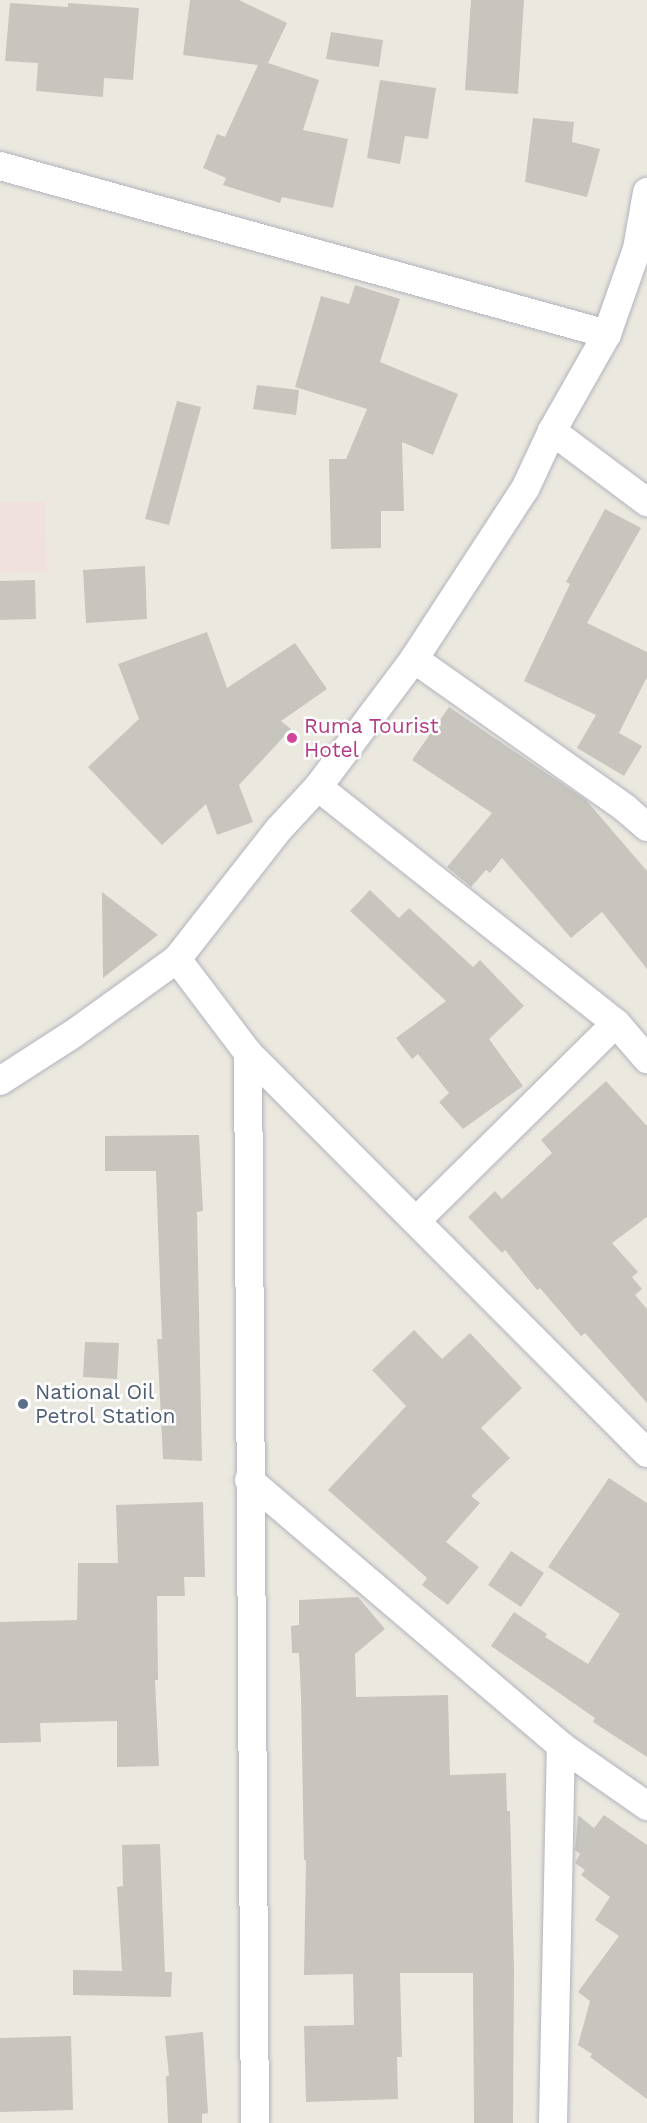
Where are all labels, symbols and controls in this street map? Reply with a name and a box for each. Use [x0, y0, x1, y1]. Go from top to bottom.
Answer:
place label: Ruma Tourist Hotel [304, 713, 440, 763]
marker: Ruma Tourist Hotel [285, 731, 299, 745]
place label: National Oil Petrol Station [35, 1379, 176, 1429]
marker: National Oil Petrol Station [16, 1397, 30, 1411]

